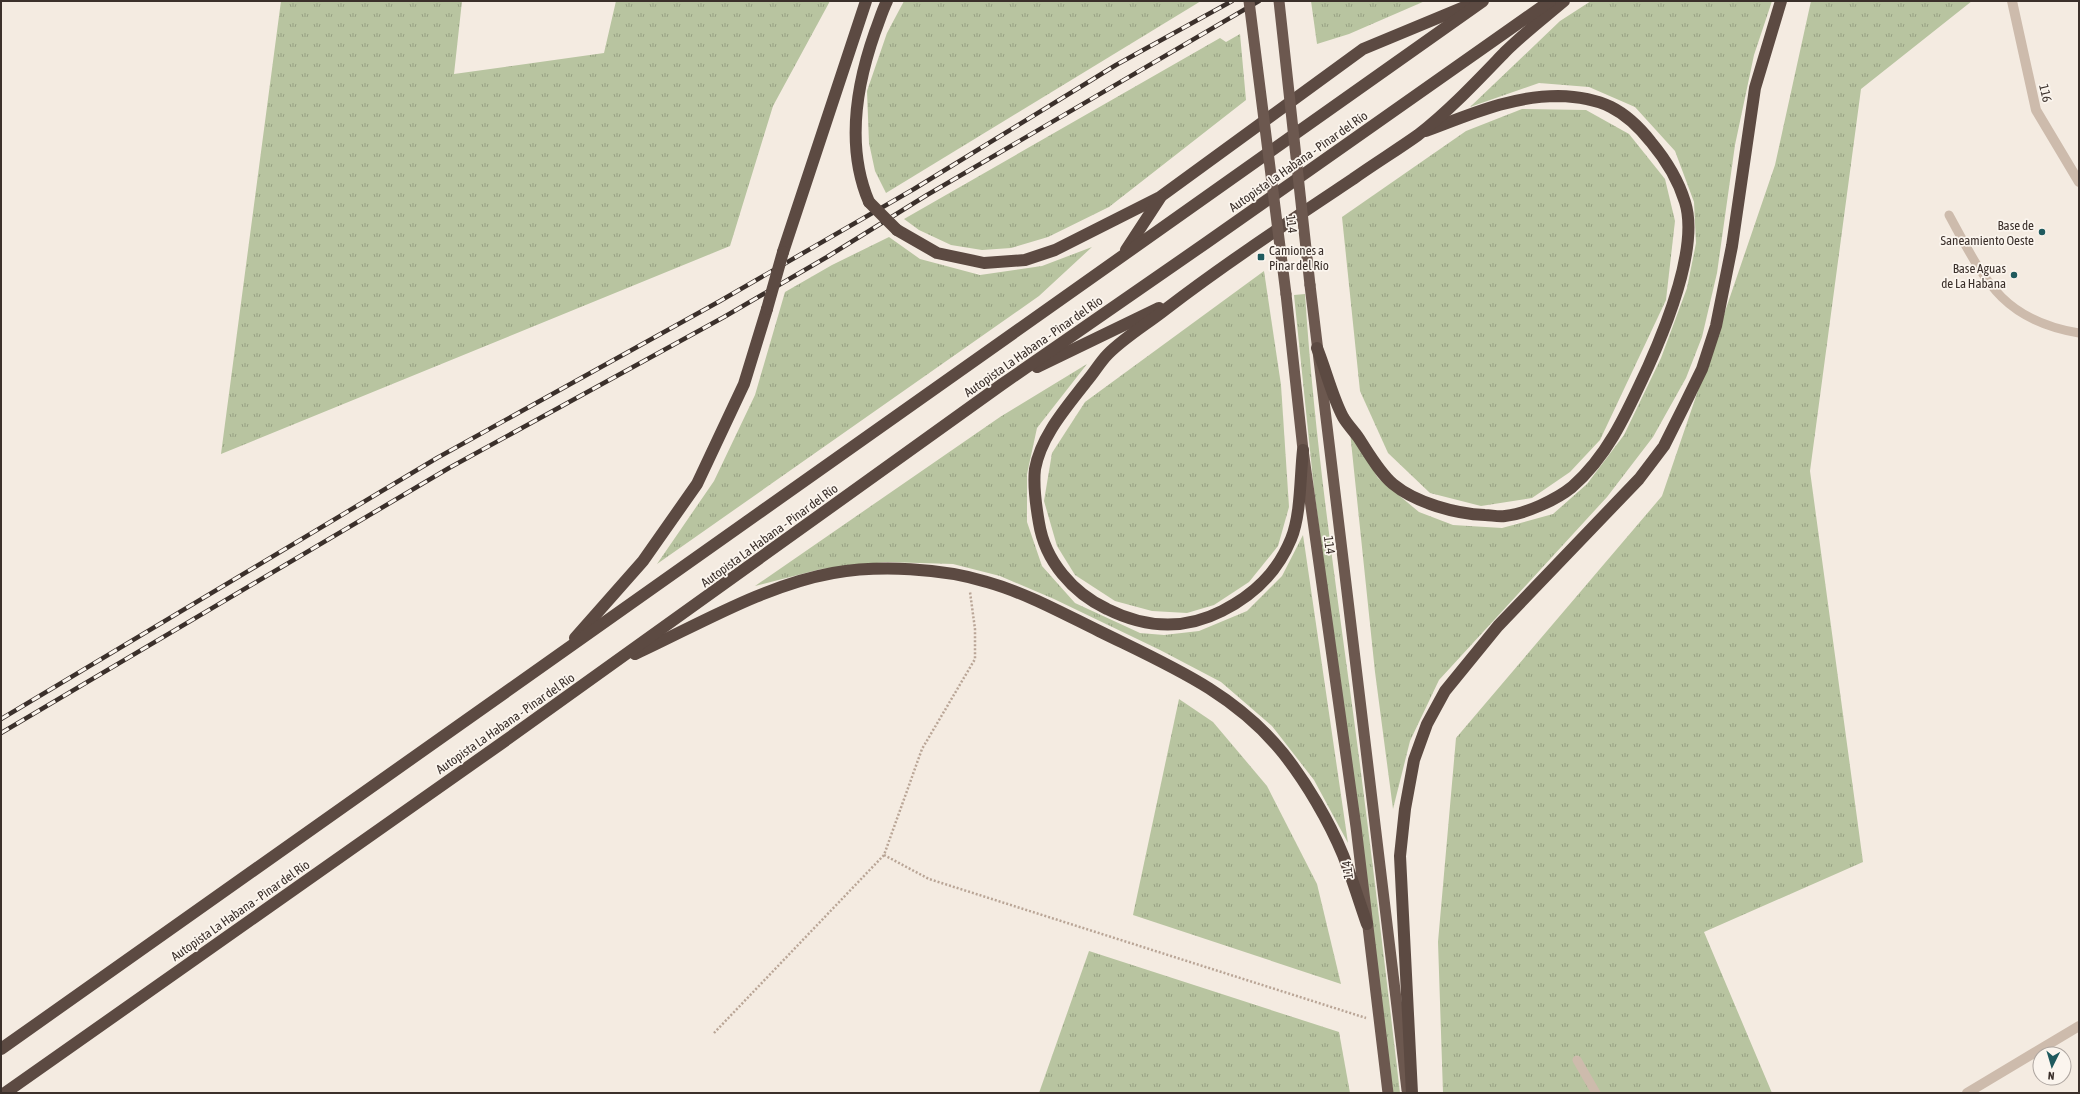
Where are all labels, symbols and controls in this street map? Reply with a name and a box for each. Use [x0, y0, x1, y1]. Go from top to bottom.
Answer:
street label: 116 [2036, 82, 2055, 104]
street label: Autopista La Habana - Pinar del Río [1226, 108, 1370, 215]
street label: 114 [1283, 214, 1300, 234]
place label: Base de Saneamiento Oeste [1941, 218, 2034, 248]
marker: Base de Saneamiento Oeste [2037, 227, 2047, 237]
place label: Camiones a Pinar del Río [1269, 243, 1329, 273]
marker: Camiones a Pinar del Río [1256, 252, 1266, 262]
place label: Base Aguas de La Habana [1941, 261, 2006, 291]
marker: Base Aguas de La Habana [2009, 270, 2019, 280]
street label: Autopista La Habana - Pinar del Río [961, 293, 1105, 400]
street label: Autopista La Habana - Pinar del Río [698, 481, 841, 590]
street label: 114 [1321, 535, 1338, 555]
street label: Autopista La Habana - Pinar del Río [433, 670, 577, 777]
street label: Autopista La Habana - Pinar del Río [168, 857, 312, 964]
street label: 114 [1339, 860, 1356, 880]
north arrow [2032, 1046, 2072, 1086]
text: N [2047, 1070, 2055, 1082]

